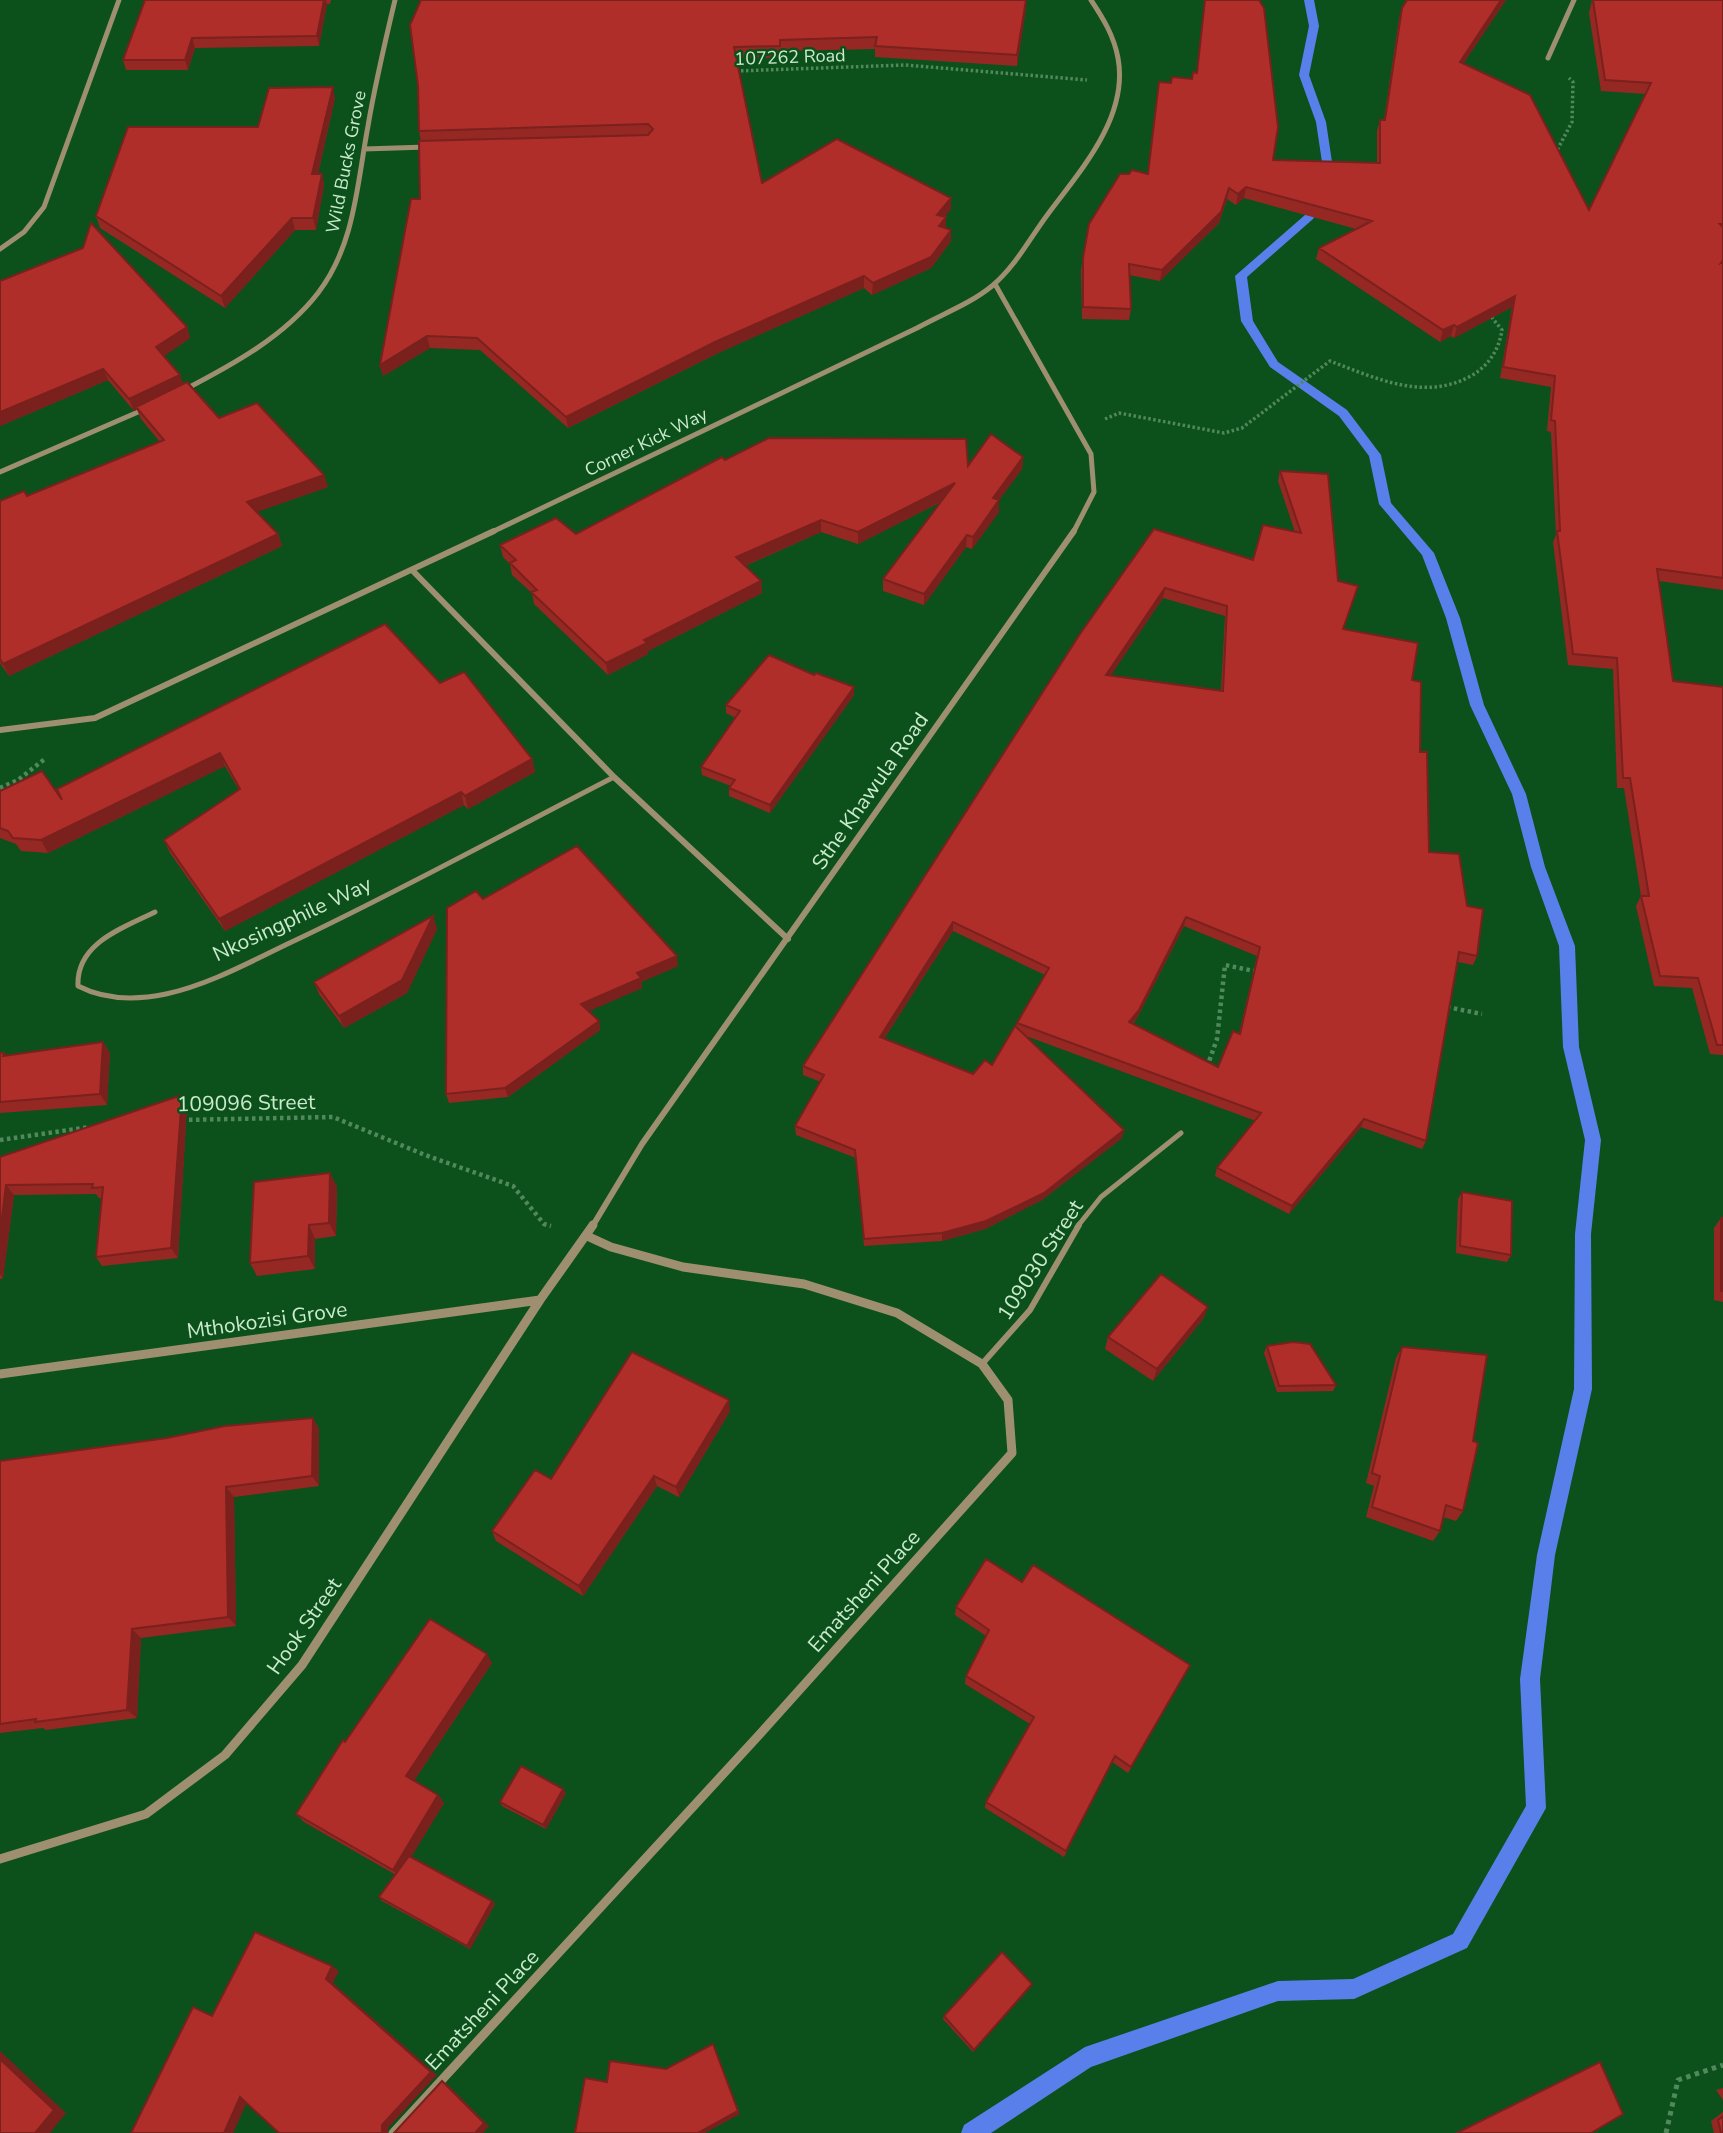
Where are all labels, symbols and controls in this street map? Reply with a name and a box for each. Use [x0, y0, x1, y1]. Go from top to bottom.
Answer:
street label: 107262 Road [734, 43, 846, 71]
street label: Wild Bucks Grove [320, 89, 372, 235]
street label: Corner Kick Way [581, 402, 712, 482]
street label: Sthe Khawula Road [805, 707, 935, 875]
street label: Nkosingphile Way [208, 870, 376, 968]
street label: 109096 Street [177, 1088, 316, 1118]
street label: 109030 Street [991, 1194, 1090, 1326]
street label: Mthokozisi Grove [185, 1295, 349, 1345]
street label: Ematsheni Place [802, 1524, 926, 1658]
street label: Hook Street [260, 1571, 348, 1680]
street label: Ematsheni Place [419, 1944, 545, 2076]

